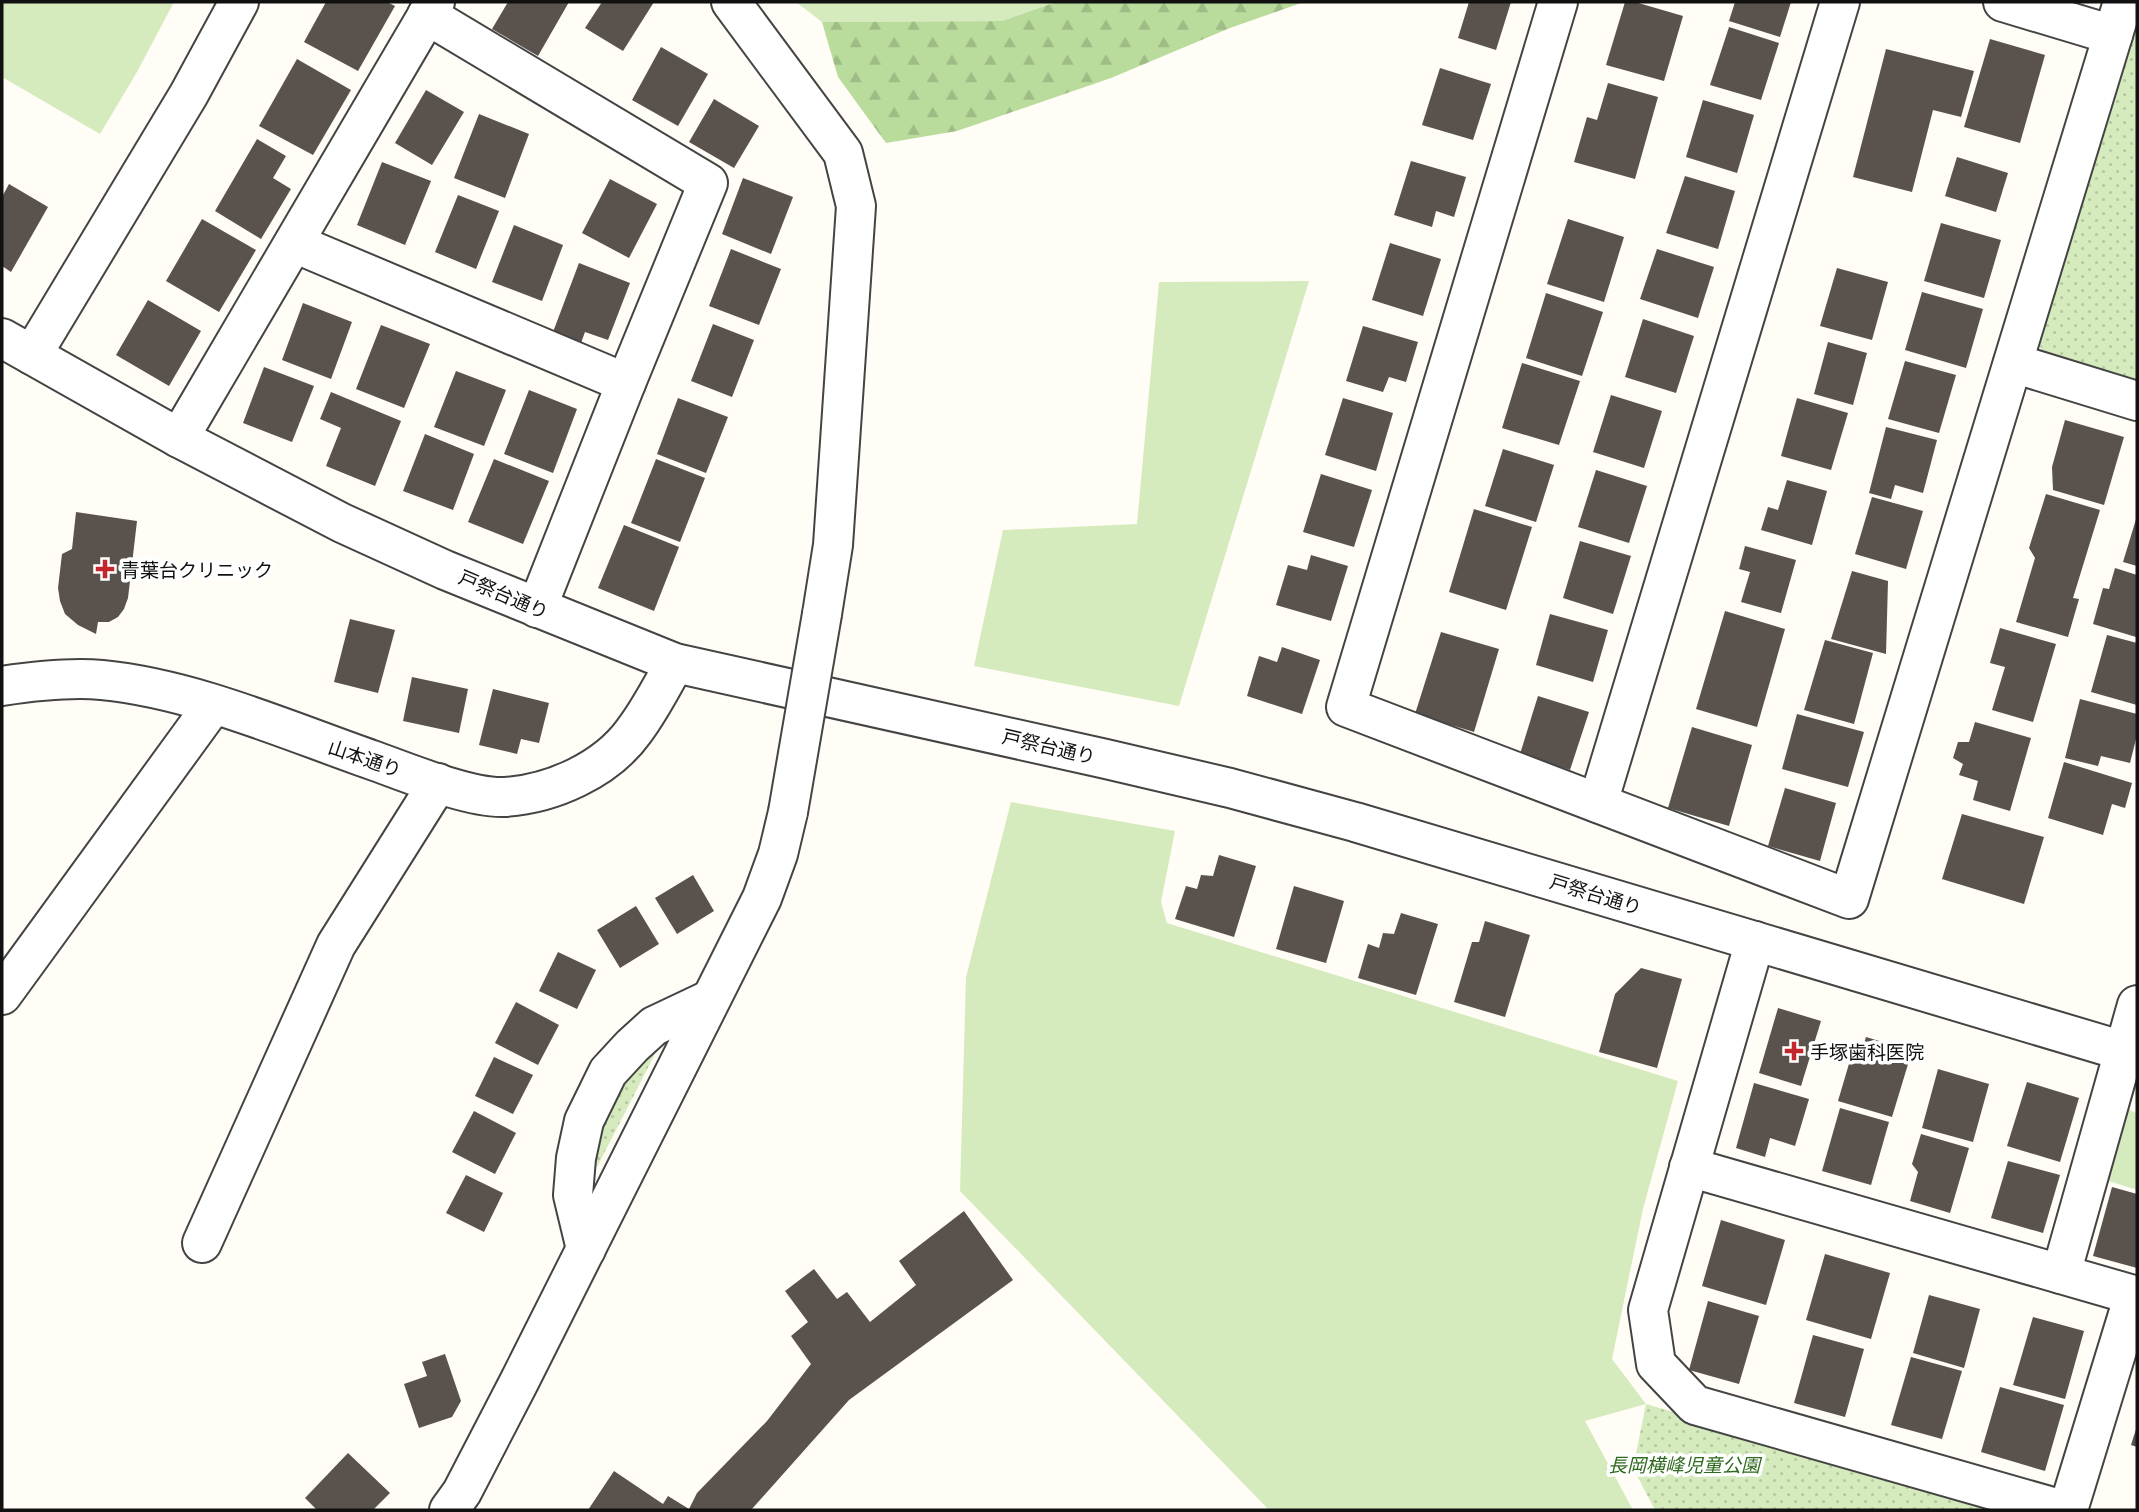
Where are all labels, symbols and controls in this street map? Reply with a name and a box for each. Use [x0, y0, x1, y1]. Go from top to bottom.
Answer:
place label: 青葉台クリニック [121, 557, 273, 582]
marker: 青葉台クリニック [95, 559, 115, 579]
street label: 戸祭台通り [455, 564, 553, 624]
street label: 戸祭台通り [1000, 723, 1098, 769]
street label: 山本通り [325, 734, 405, 782]
street label: 戸祭台通り [1547, 868, 1645, 920]
place label: 手塚歯科医院 [1810, 1039, 1924, 1064]
marker: 手塚歯科医院 [1784, 1041, 1804, 1061]
park label: 長岡横峰児童公園 [1608, 1452, 1763, 1477]

